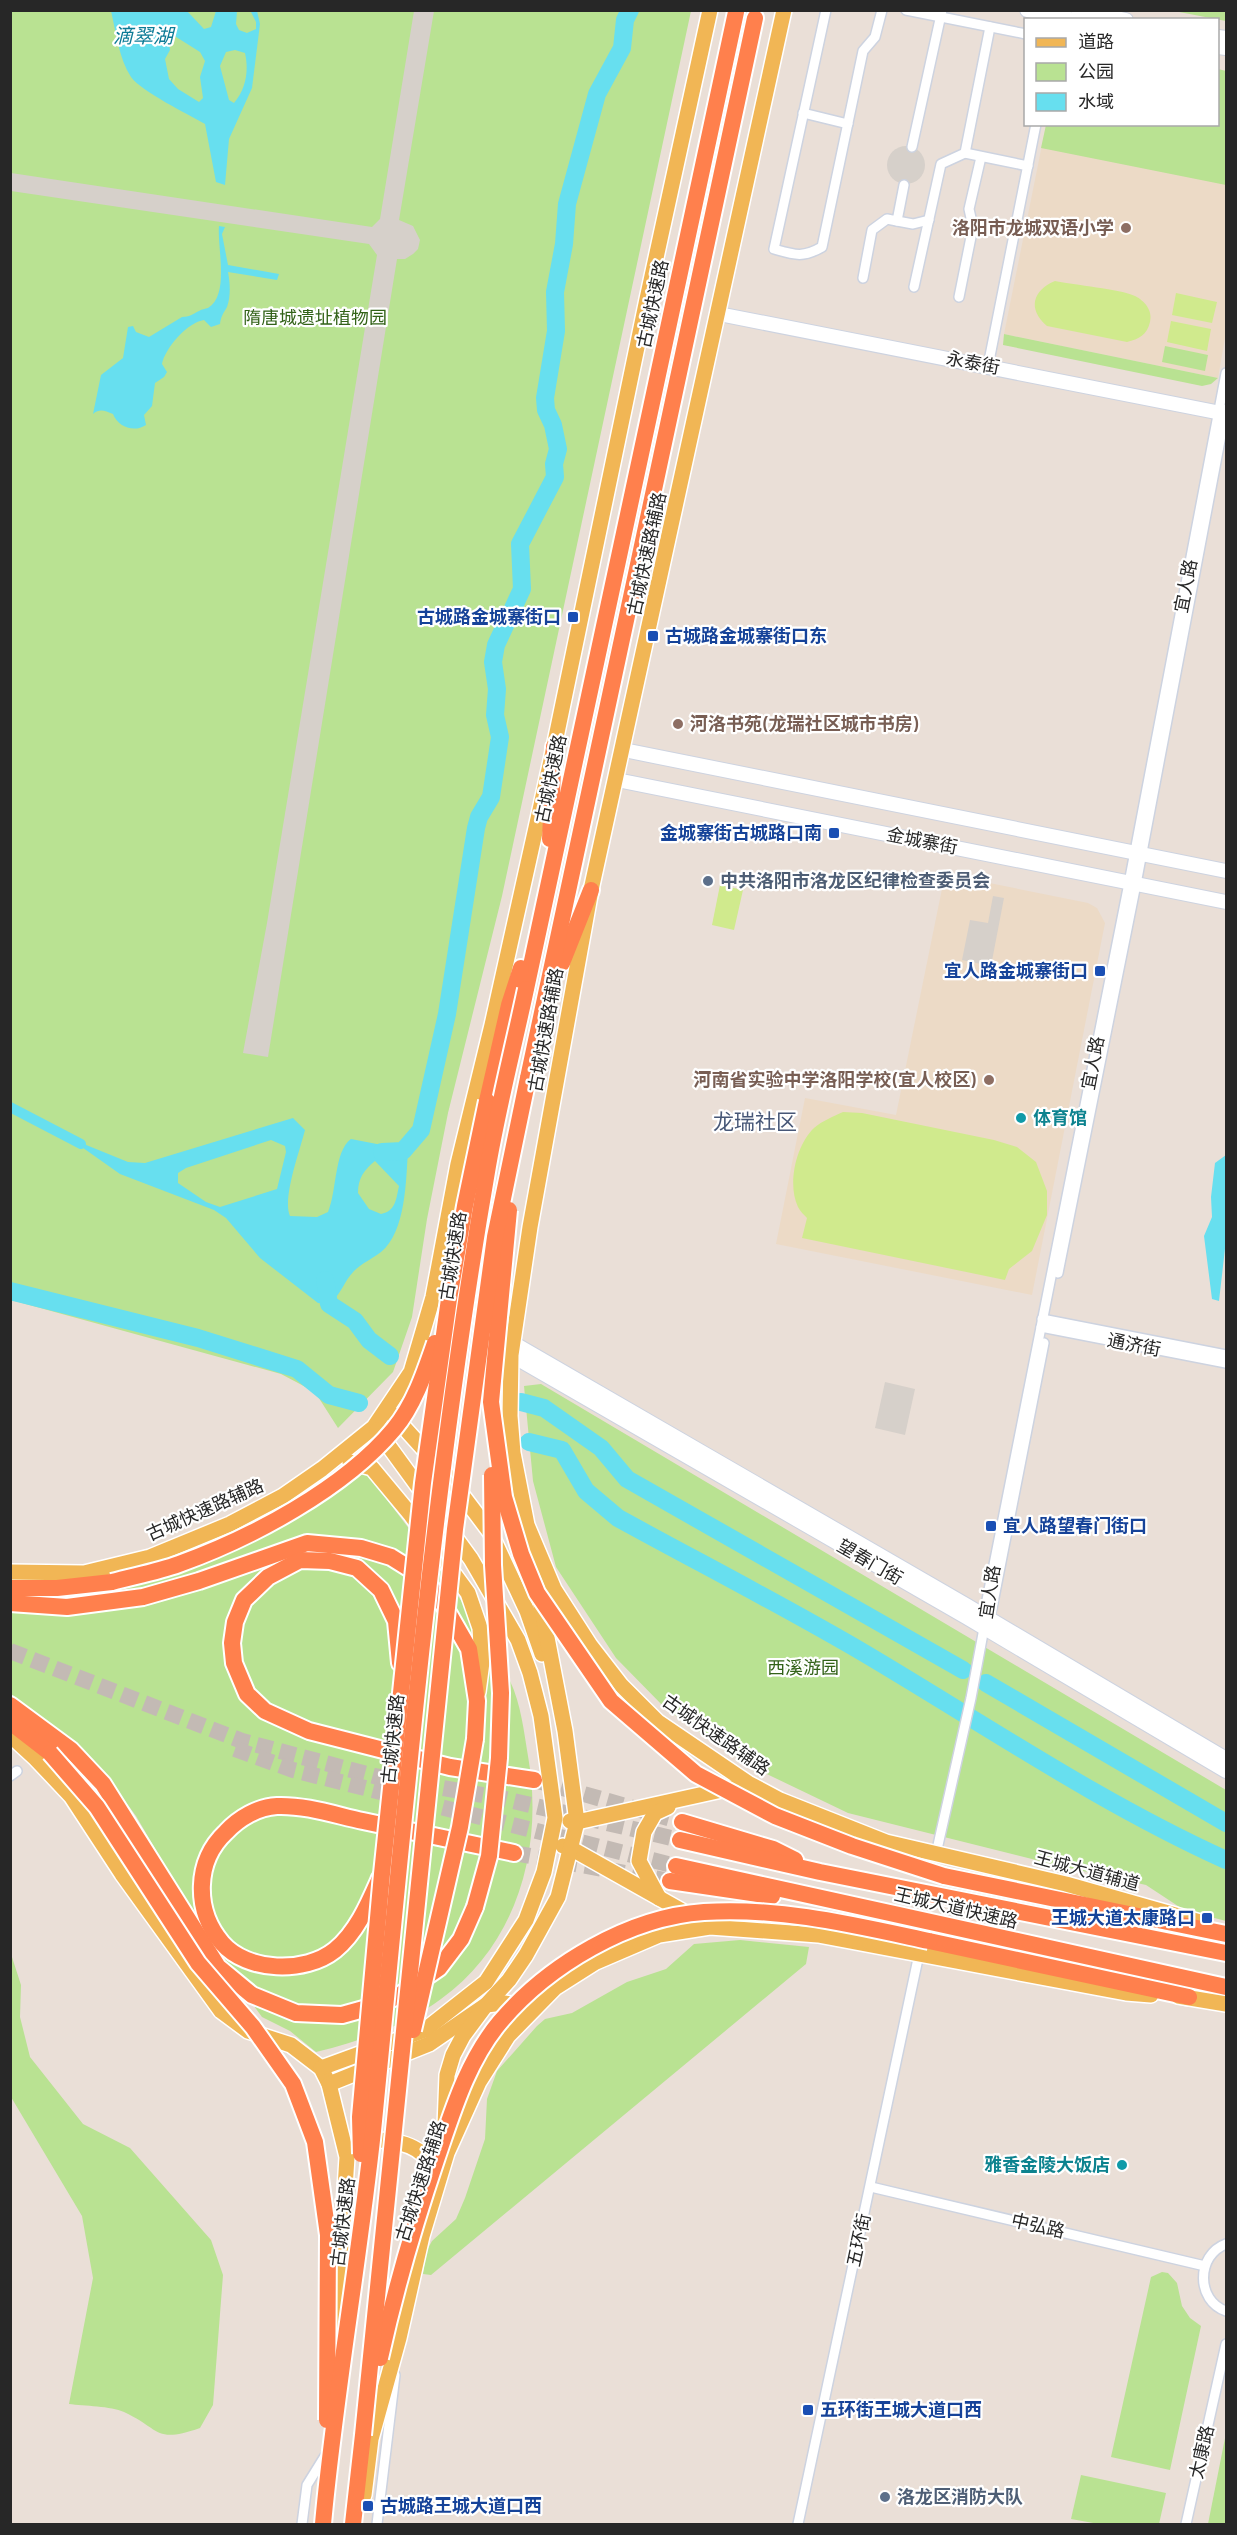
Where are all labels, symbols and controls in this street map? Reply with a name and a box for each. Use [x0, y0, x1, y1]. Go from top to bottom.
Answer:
legend [1024, 18, 1219, 126]
water label: 滴翠湖 [113, 25, 176, 51]
text: 道路 [1078, 32, 1114, 55]
text: 公园 [1078, 62, 1114, 85]
text: 水域 [1078, 92, 1114, 115]
place label: 洛阳市龙城双语小学 [952, 218, 1114, 241]
marker: 洛阳市龙城双语小学 [1119, 221, 1133, 235]
street label: 古城快速路 [634, 258, 675, 351]
park label: 隋唐城遗址植物园 [243, 308, 387, 331]
street label: 永泰街 [944, 348, 1001, 381]
street label: 古城快速路辅路 [624, 490, 673, 618]
street label: 宜人路 [1171, 558, 1204, 615]
place label: 古城路金城寨街口 [417, 607, 561, 630]
marker: 古城路金城寨街口 [566, 610, 580, 624]
place label: 古城路金城寨街口东 [665, 626, 827, 649]
marker: 古城路金城寨街口东 [646, 629, 660, 643]
place label: 河洛书苑(龙瑞社区城市书房) [690, 714, 919, 737]
marker: 河洛书苑(龙瑞社区城市书房) [671, 717, 685, 731]
street label: 古城快速路 [532, 733, 573, 826]
place label: 金城寨街古城路口南 [660, 823, 822, 846]
street label: 金城寨街 [884, 824, 959, 861]
marker: 金城寨街古城路口南 [827, 826, 841, 840]
place label: 中共洛阳市洛龙区纪律检查委员会 [720, 870, 990, 894]
marker: 中共洛阳市洛龙区纪律检查委员会 [701, 874, 715, 888]
place label: 宜人路金城寨街口 [944, 961, 1088, 984]
marker: 宜人路金城寨街口 [1093, 964, 1107, 978]
street label: 古城快速路辅路 [525, 966, 570, 1094]
street label: 宜人路 [1078, 1035, 1111, 1092]
place label: 河南省实验中学洛阳学校(宜人校区) [694, 1070, 977, 1093]
marker: 河南省实验中学洛阳学校(宜人校区) [982, 1073, 996, 1087]
place label: 体育馆 [1033, 1108, 1087, 1131]
district label: 龙瑞社区 [713, 1110, 797, 1137]
marker: 体育馆 [1014, 1111, 1028, 1125]
street label: 古城快速路 [436, 1210, 473, 1302]
street label: 通济街 [1105, 1330, 1162, 1363]
street label: 古城快速路辅路 [143, 1475, 268, 1548]
place label: 宜人路望春门街口 [1003, 1516, 1147, 1539]
marker: 宜人路望春门街口 [984, 1519, 998, 1533]
street label: 望春门街 [832, 1535, 906, 1591]
street label: 宜人路 [976, 1564, 1007, 1621]
park label: 西溪游园 [767, 1658, 839, 1681]
street label: 古城快速路辅路 [657, 1691, 773, 1782]
street label: 古城快速路 [378, 1693, 411, 1785]
street label: 王城大道辅道 [1031, 1847, 1142, 1898]
street label: 王城大道快速路 [892, 1884, 1020, 1935]
place label: 王城大道太康路口 [1051, 1908, 1195, 1931]
marker: 王城大道太康路口 [1200, 1911, 1214, 1925]
street label: 古城快速路辅路 [392, 2118, 453, 2245]
place label: 雅香金陵大饭店 [984, 2155, 1110, 2178]
marker: 雅香金陵大饭店 [1115, 2158, 1129, 2172]
street label: 古城快速路 [328, 2176, 361, 2268]
street label: 中弘路 [1009, 2210, 1067, 2245]
street label: 五环街 [844, 2212, 877, 2269]
place label: 五环街王城大道口西 [820, 2400, 982, 2423]
marker: 五环街王城大道口西 [801, 2403, 815, 2417]
street label: 太康路 [1186, 2423, 1221, 2481]
place label: 洛龙区消防大队 [897, 2487, 1023, 2510]
marker: 洛龙区消防大队 [878, 2490, 892, 2504]
place label: 古城路王城大道口西 [380, 2496, 542, 2519]
marker: 古城路王城大道口西 [361, 2499, 375, 2513]

